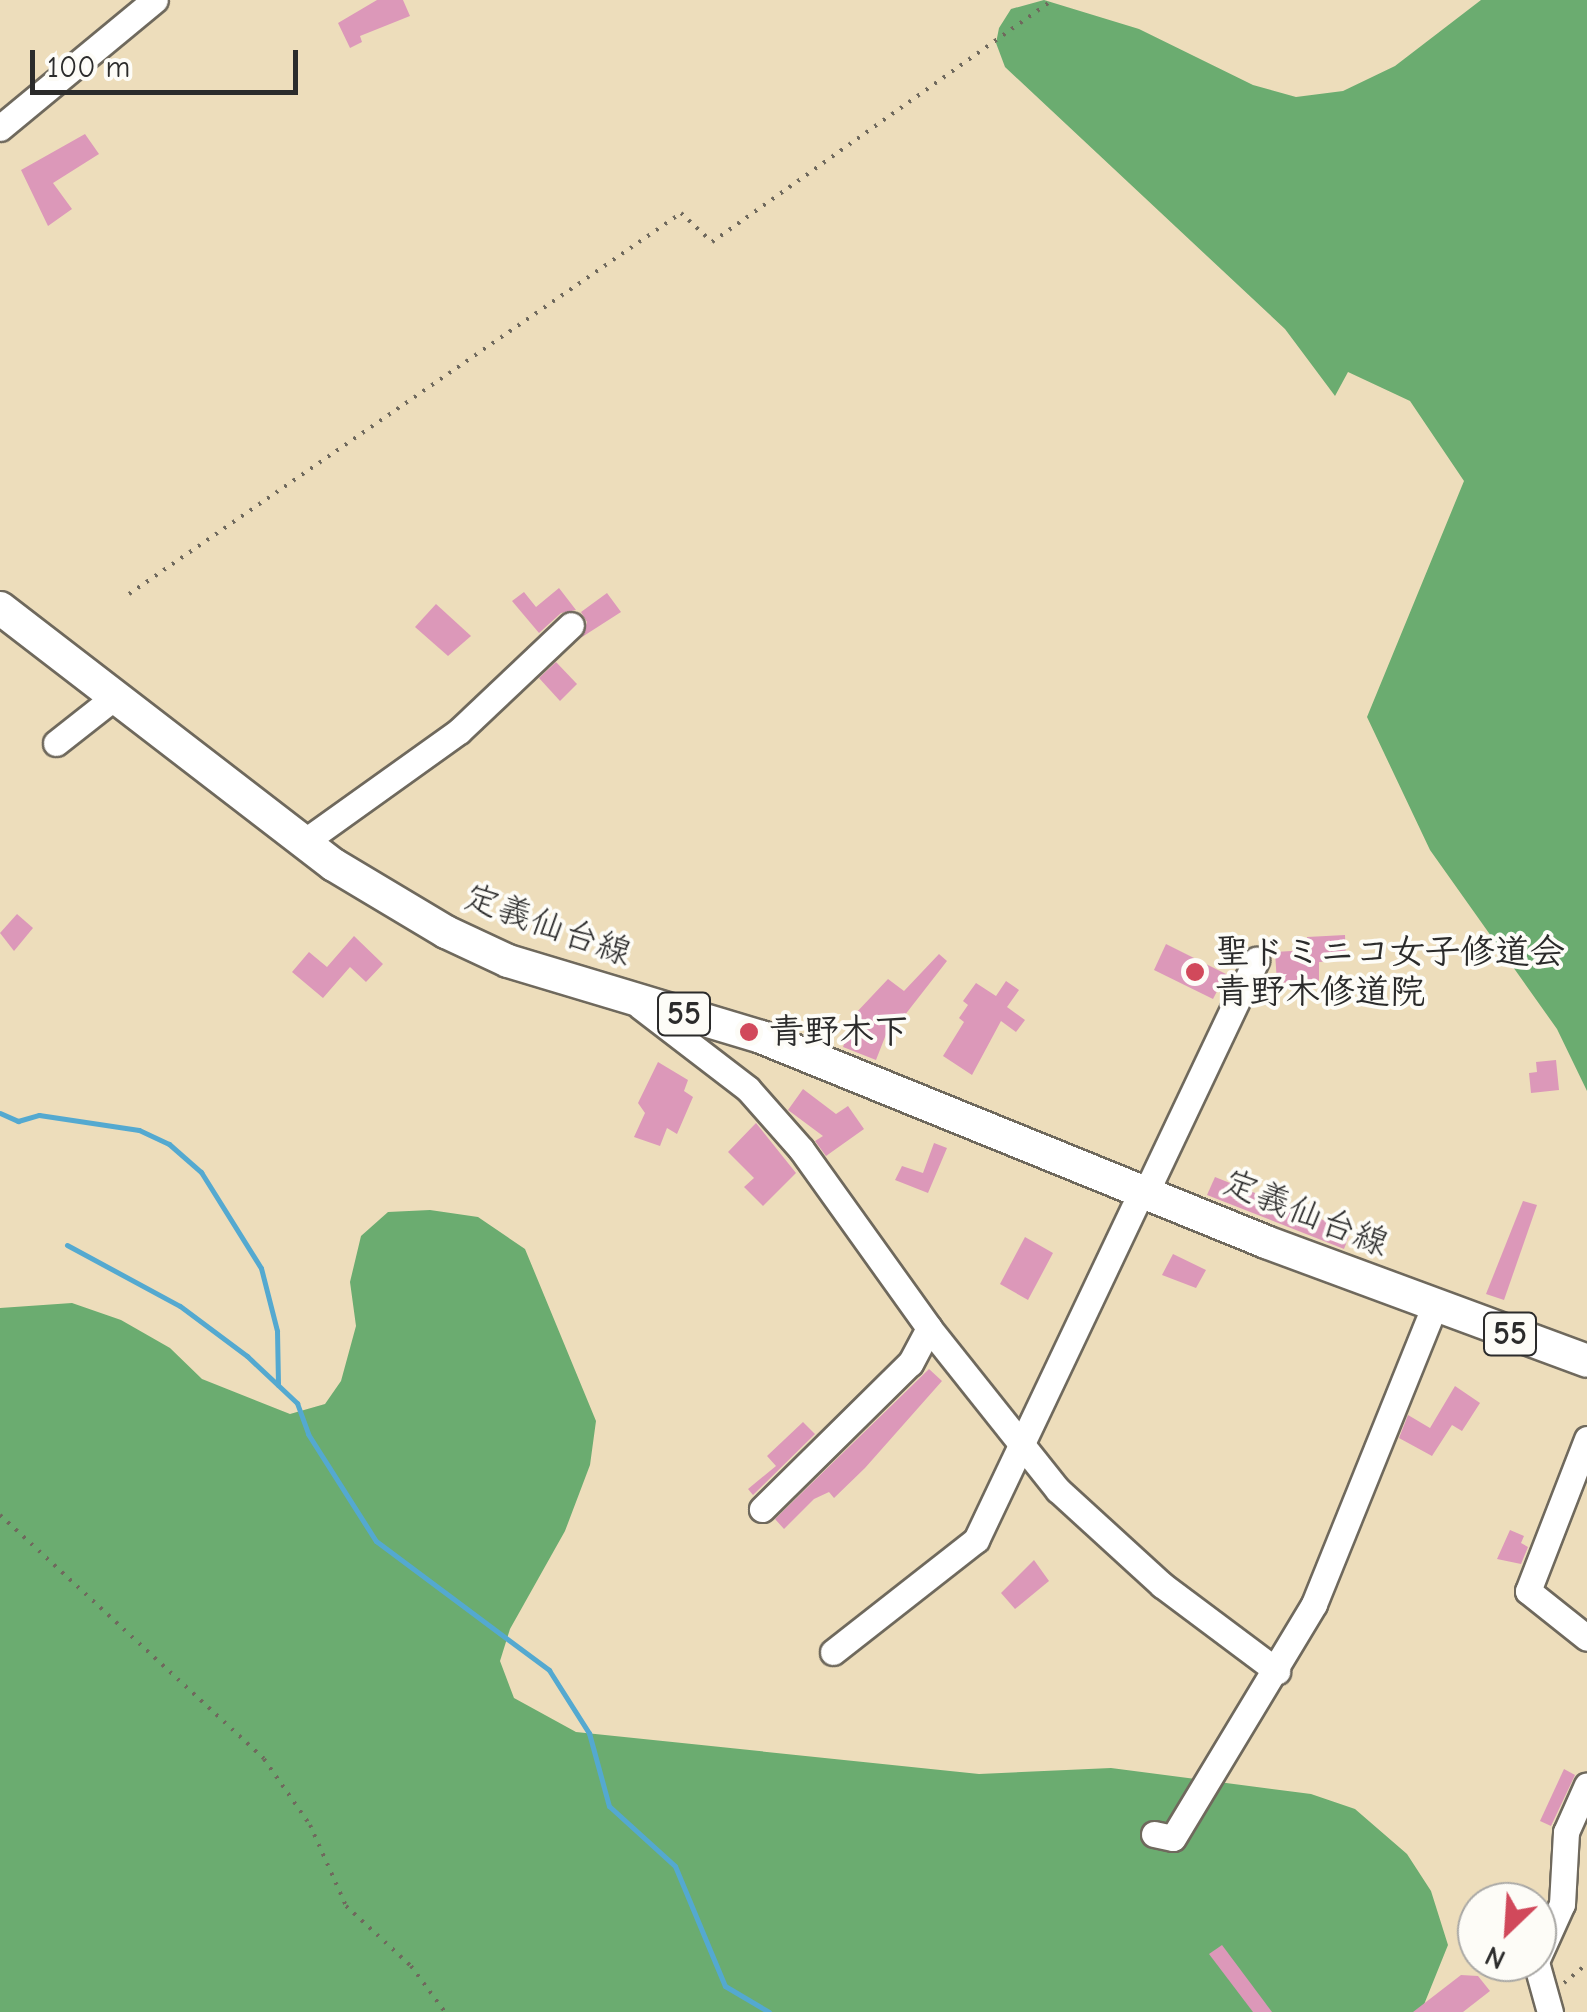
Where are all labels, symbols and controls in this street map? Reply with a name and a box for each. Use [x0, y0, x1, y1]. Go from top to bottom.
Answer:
scale bar [35, 30, 302, 92]
text: 100 m [47, 50, 130, 85]
street label: 定義仙台線 [459, 875, 637, 975]
place label: 聖ドミニコ女子修道会 青野木修道院 [1215, 931, 1565, 1013]
marker: 聖ドミニコ女子修道会 青野木修道院 [1184, 961, 1206, 983]
road number: 55 [656, 987, 712, 1041]
place label: 青野木下 [769, 1011, 909, 1053]
marker: 青野木下 [738, 1021, 760, 1043]
street label: 定義仙台線 [1217, 1161, 1395, 1265]
road number: 55 [1482, 1307, 1538, 1361]
north arrow [1457, 1882, 1557, 1982]
text: N [1480, 1939, 1510, 1976]

